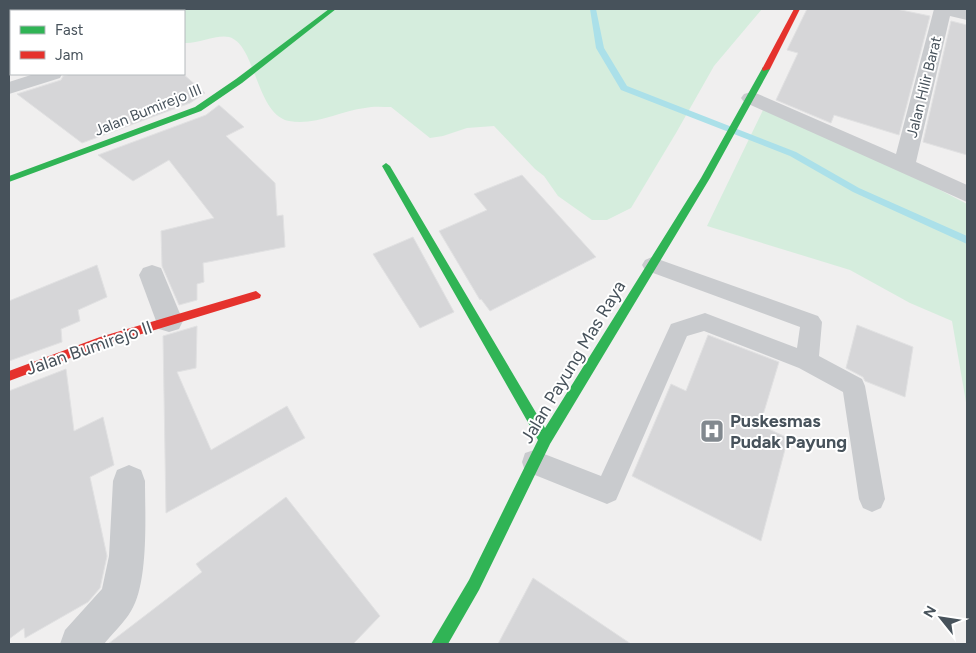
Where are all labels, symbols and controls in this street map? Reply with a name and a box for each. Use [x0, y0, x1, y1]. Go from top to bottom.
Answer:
legend [10, 10, 185, 75]
text: Fast [55, 21, 84, 39]
street label: Jalan Hilir Barat [903, 34, 945, 140]
text: Jam [55, 46, 83, 64]
street label: Jalan Bumirejo III [92, 80, 204, 140]
street label: Jalan Payung Mas Raya [516, 277, 630, 447]
street label: Jalan Bumirejo II [23, 316, 155, 380]
place label: Puskesmas Pudak Payung [730, 410, 847, 453]
hospital icon: Puskesmas Pudak Payung [699, 418, 725, 444]
north arrow [916, 593, 966, 643]
text: N [920, 603, 940, 621]

